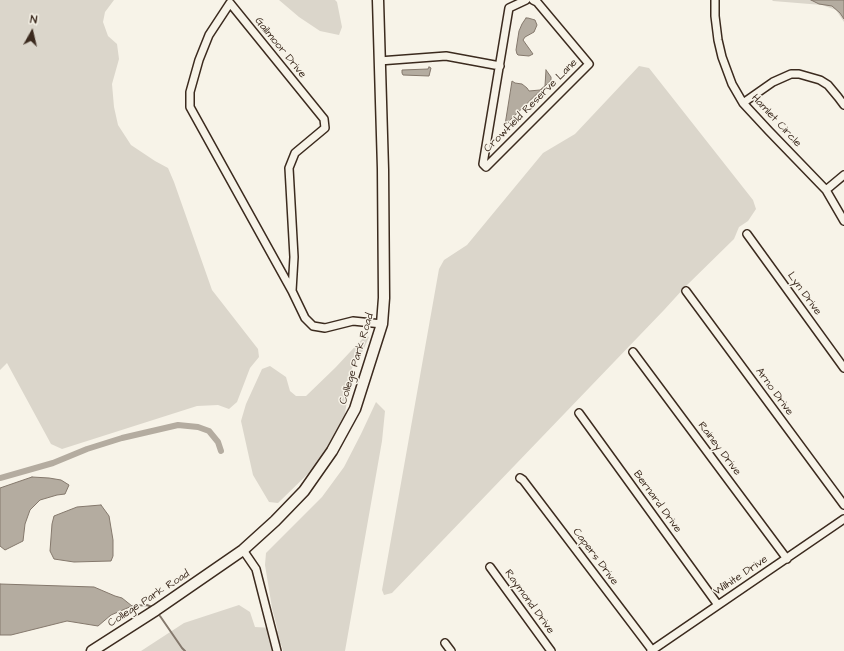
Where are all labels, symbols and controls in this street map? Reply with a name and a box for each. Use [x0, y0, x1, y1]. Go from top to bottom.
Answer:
north arrow [12, 12, 52, 52]
text: N [29, 12, 38, 28]
street label: Gailmoor Drive [251, 15, 309, 81]
street label: Crowfield Reserve Lane [481, 56, 581, 156]
street label: Hamlet Circle [748, 92, 804, 150]
street label: Lyn Drive [784, 270, 824, 318]
street label: College Park Road [337, 312, 377, 406]
street label: Arno Drive [752, 366, 796, 418]
street label: Rainey Drive [695, 420, 743, 478]
street label: Bernard Drive [630, 468, 684, 536]
street label: Capers Drive [569, 526, 621, 588]
street label: Wilhite Drive [712, 553, 770, 599]
street label: Raymond Drive [501, 567, 557, 637]
street label: College Park Road [106, 568, 192, 630]

